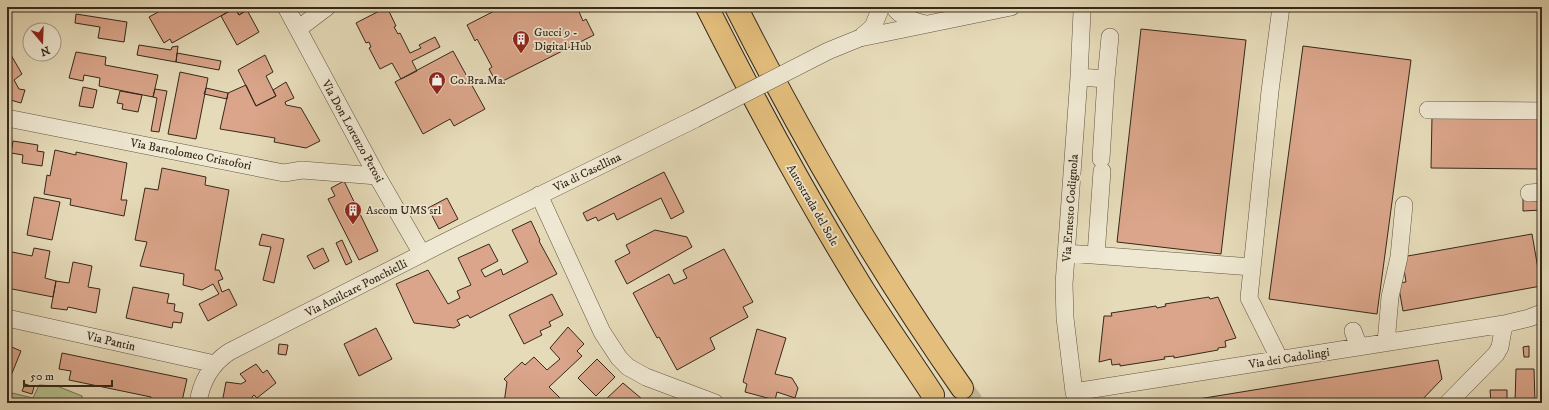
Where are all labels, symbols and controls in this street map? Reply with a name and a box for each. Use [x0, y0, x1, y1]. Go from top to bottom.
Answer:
north arrow [22, 22, 62, 62]
place label: Gucci 9 - Digital Hub [534, 25, 592, 54]
building icon: Gucci 9 - Digital Hub [511, 29, 531, 54]
text: N [38, 42, 51, 59]
shop icon: Co.Bra.Ma. [427, 70, 447, 95]
place label: Co.Bra.Ma. [450, 73, 506, 88]
street label: Via Don Lorenzo Perosi [318, 77, 387, 185]
street label: Via Bartolomeo Cristofori [128, 135, 253, 174]
street label: Via di Casellina [550, 149, 624, 196]
street label: Via Ernesto Codignola [1059, 153, 1082, 264]
street label: Autostrada del Sole [783, 162, 842, 249]
building icon: Ascom UMS srl [343, 200, 363, 225]
place label: Ascom UMS srl [366, 203, 442, 218]
street label: Via Amilcare Ponchielli [302, 256, 410, 321]
street label: Via Pantin [84, 328, 138, 355]
street label: Via dei Cadolingi [1247, 345, 1331, 372]
scale bar [24, 362, 112, 388]
text: 50 m [30, 369, 54, 384]

